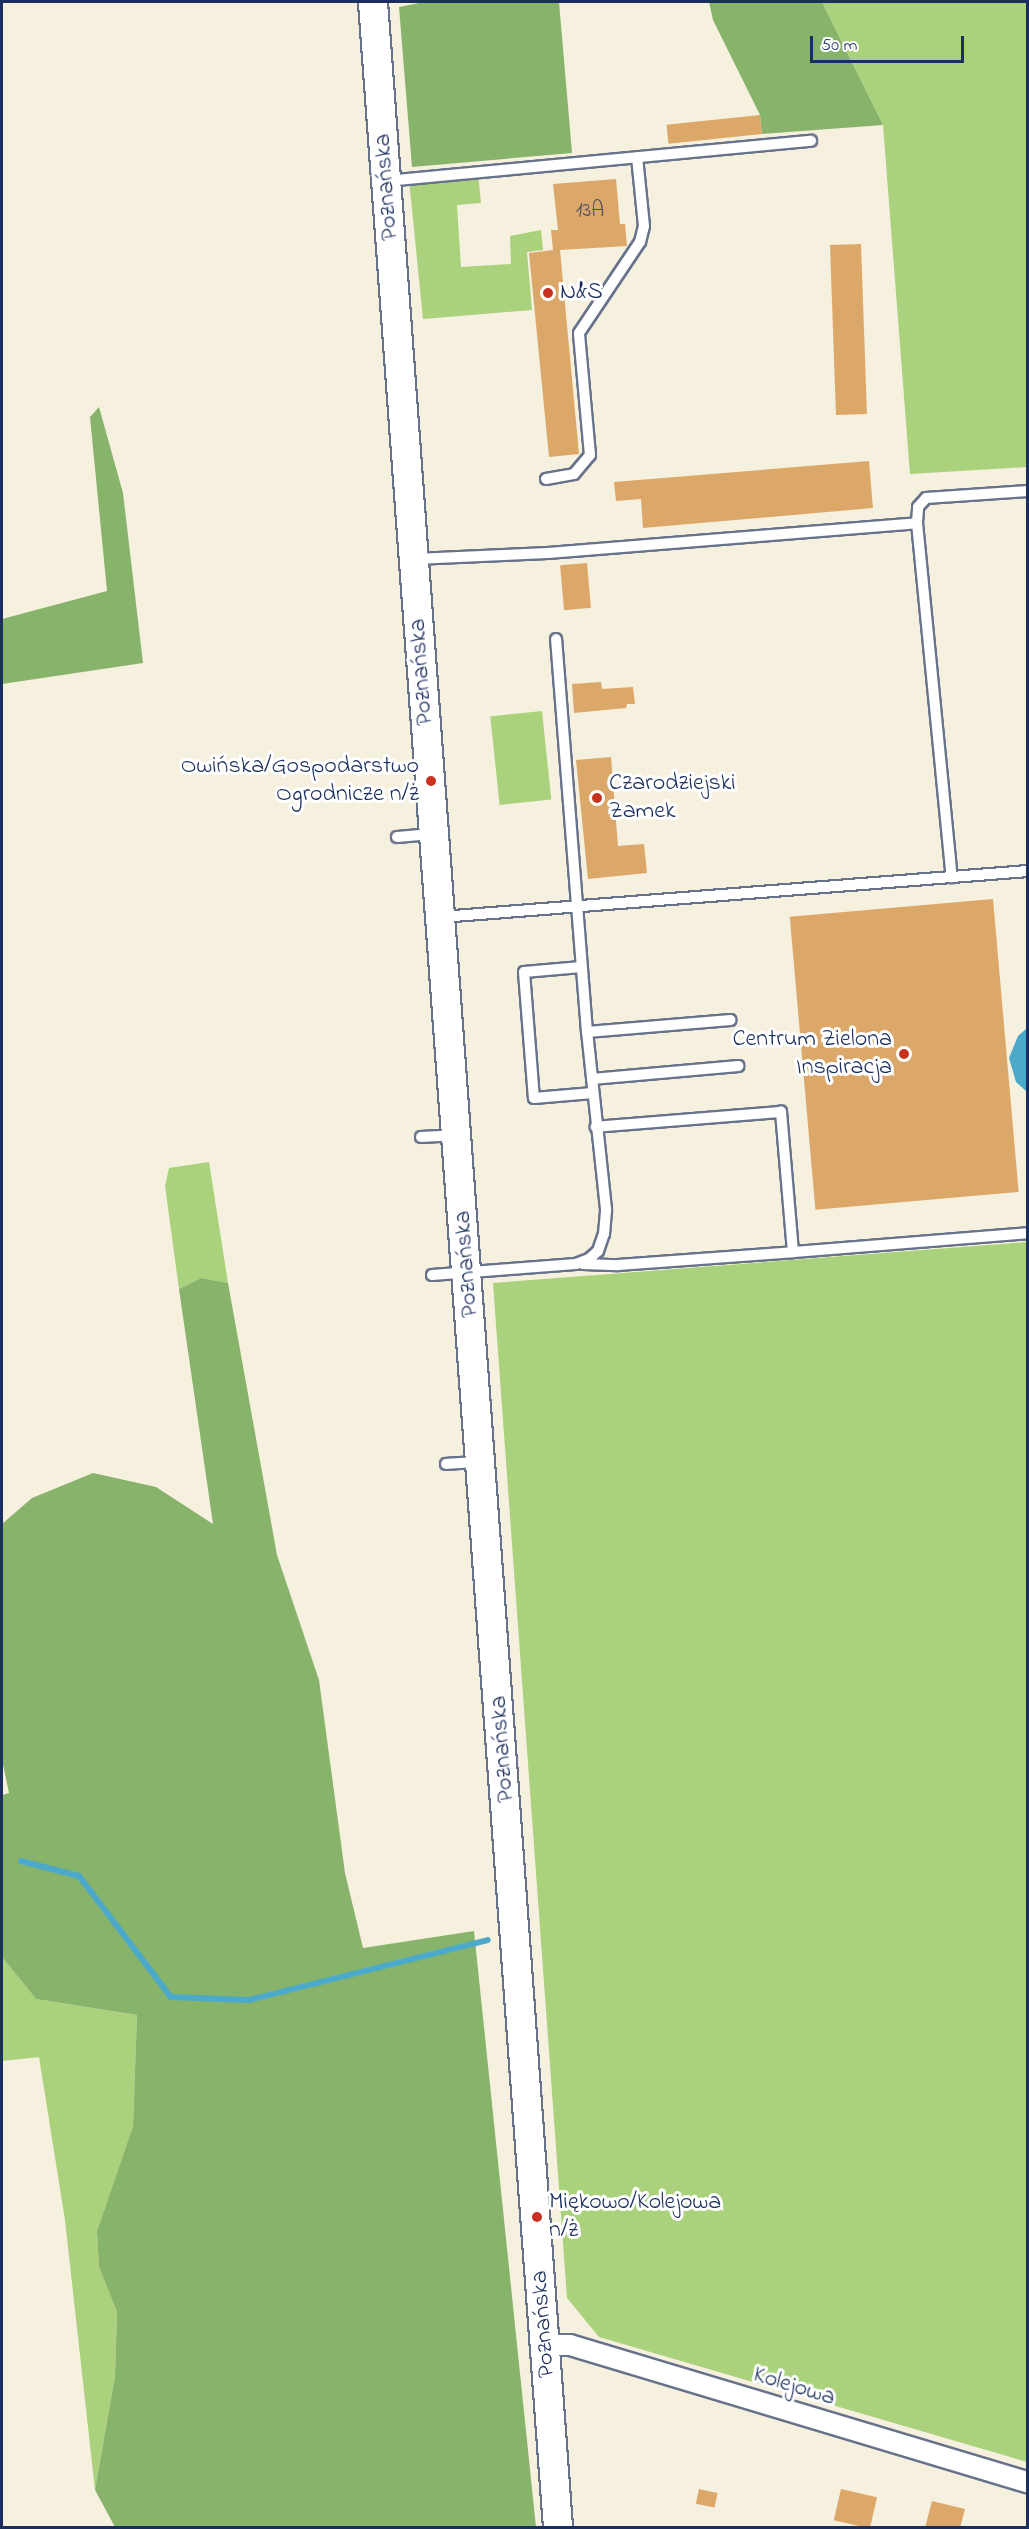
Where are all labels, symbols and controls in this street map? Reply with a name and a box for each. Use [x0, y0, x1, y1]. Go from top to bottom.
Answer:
scale bar [813, 24, 968, 62]
text: 50 m [821, 33, 858, 59]
street label: Poznańska [369, 132, 405, 242]
house number: 13A [576, 198, 604, 224]
place label: N&S [560, 279, 603, 307]
marker: N&S [541, 286, 555, 300]
street label: Poznańska [404, 617, 440, 727]
place label: Owińska/Gospodarstwo Ogrodnicze n/ż [181, 753, 419, 809]
place label: Czarodziejski Zamek [609, 770, 736, 826]
marker: Owińska/Gospodarstwo Ogrodnicze n/ż [424, 774, 438, 788]
marker: Czarodziejski Zamek [590, 791, 604, 805]
place label: Centrum Zielona Inspiracja [732, 1026, 892, 1082]
marker: Centrum Zielona Inspiracja [897, 1047, 911, 1061]
street label: Poznańska [449, 1209, 485, 1319]
street label: Poznańska [485, 1694, 521, 1804]
place label: Miękowo/Kolejowa n/ż [549, 2189, 721, 2245]
marker: Miękowo/Kolejowa n/ż [530, 2210, 544, 2224]
street label: Poznańska [526, 2269, 562, 2379]
street label: Kolejowa [750, 2361, 838, 2413]

